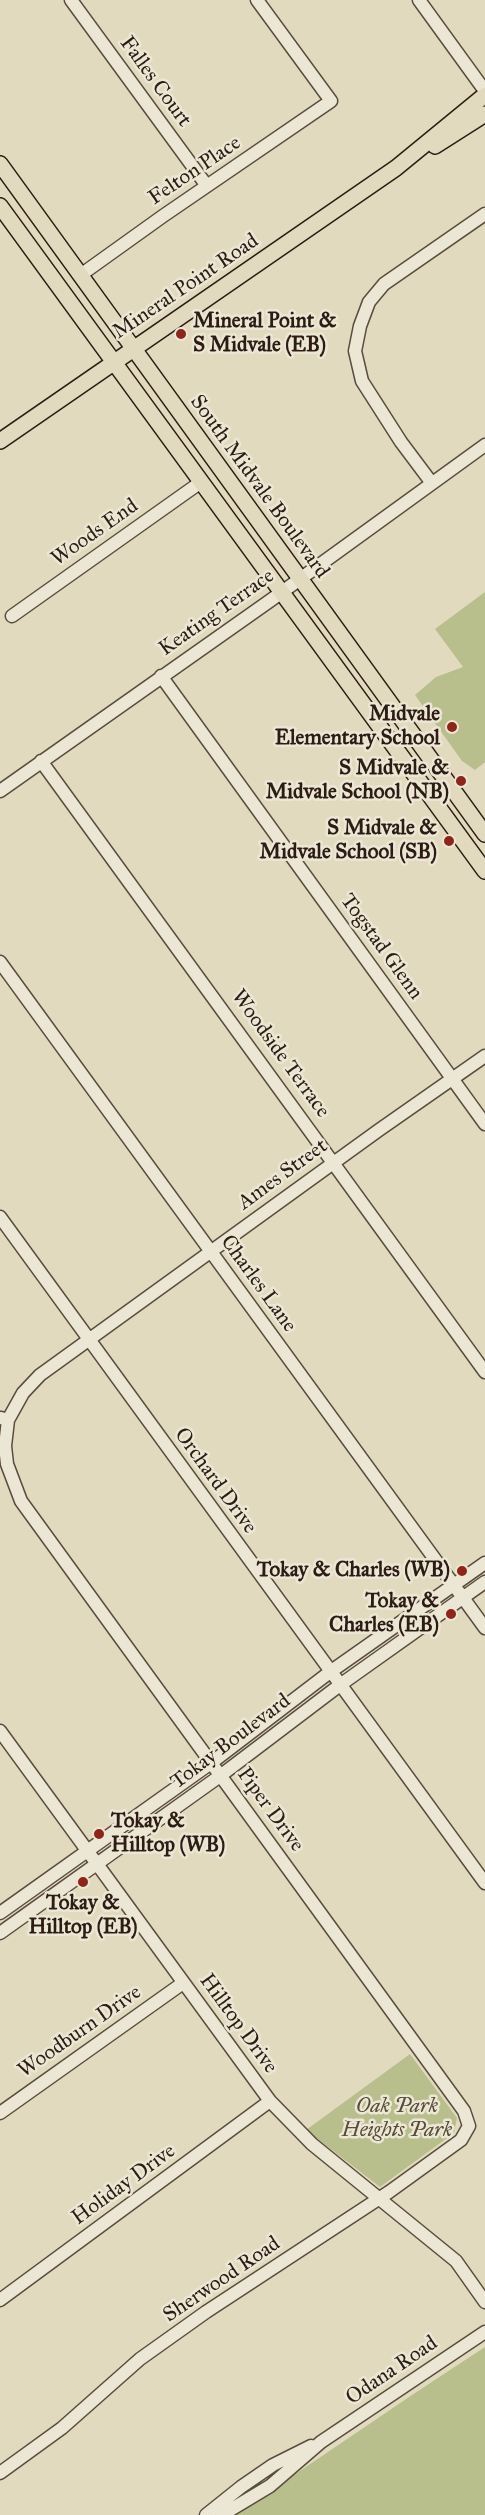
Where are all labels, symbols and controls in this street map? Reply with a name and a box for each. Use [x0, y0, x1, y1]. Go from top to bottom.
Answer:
street label: Falles Court [114, 32, 196, 132]
street label: Felton Place [144, 131, 246, 211]
street label: Mineral Point Road [108, 229, 264, 345]
place label: Mineral Point & S Midvale (EB) [193, 309, 337, 359]
marker: Mineral Point & S Midvale (EB) [174, 327, 188, 341]
street label: South Midvale Boulevard [184, 390, 334, 584]
street label: Woods End [47, 494, 143, 572]
street label: Keating Terrace [155, 564, 279, 662]
place label: Midvale Elementary School [275, 702, 440, 752]
marker: Midvale Elementary School [445, 720, 459, 734]
place label: S Midvale & Midvale School (NB) [266, 756, 449, 806]
marker: S Midvale & Midvale School (NB) [454, 774, 468, 788]
place label: S Midvale & Midvale School (SB) [260, 816, 437, 866]
marker: S Midvale & Midvale School (SB) [442, 834, 456, 848]
street label: Togstad Glenn [334, 889, 428, 1005]
street label: Woodside Terrace [225, 985, 335, 1123]
street label: Ames Street [233, 1134, 333, 1216]
street label: Charles Lane [214, 1231, 302, 1337]
street label: Orchard Drive [168, 1423, 262, 1539]
place label: Tokay & Charles (WB) [257, 1558, 450, 1584]
marker: Tokay & Charles (WB) [455, 1564, 469, 1578]
place label: Tokay & Charles (EB) [329, 1589, 439, 1639]
marker: Tokay & Charles (EB) [444, 1607, 458, 1621]
street label: Tokay Boulevard [166, 1689, 296, 1795]
street label: Piper Drive [231, 1763, 309, 1857]
place label: Tokay & Hilltop (WB) [111, 1809, 225, 1859]
marker: Tokay & Hilltop (WB) [92, 1827, 106, 1841]
marker: Tokay & Hilltop (EB) [76, 1875, 90, 1889]
place label: Tokay & Hilltop (EB) [28, 1891, 138, 1941]
street label: Hilltop Drive [193, 1969, 283, 2079]
street label: Woodburn Drive [14, 1980, 146, 2084]
park label: Oak Park Heights Park [342, 2094, 452, 2144]
street label: Holiday Drive [67, 2139, 181, 2231]
street label: Sherwood Road [159, 2232, 285, 2328]
street label: Odana Road [341, 2331, 443, 2411]

